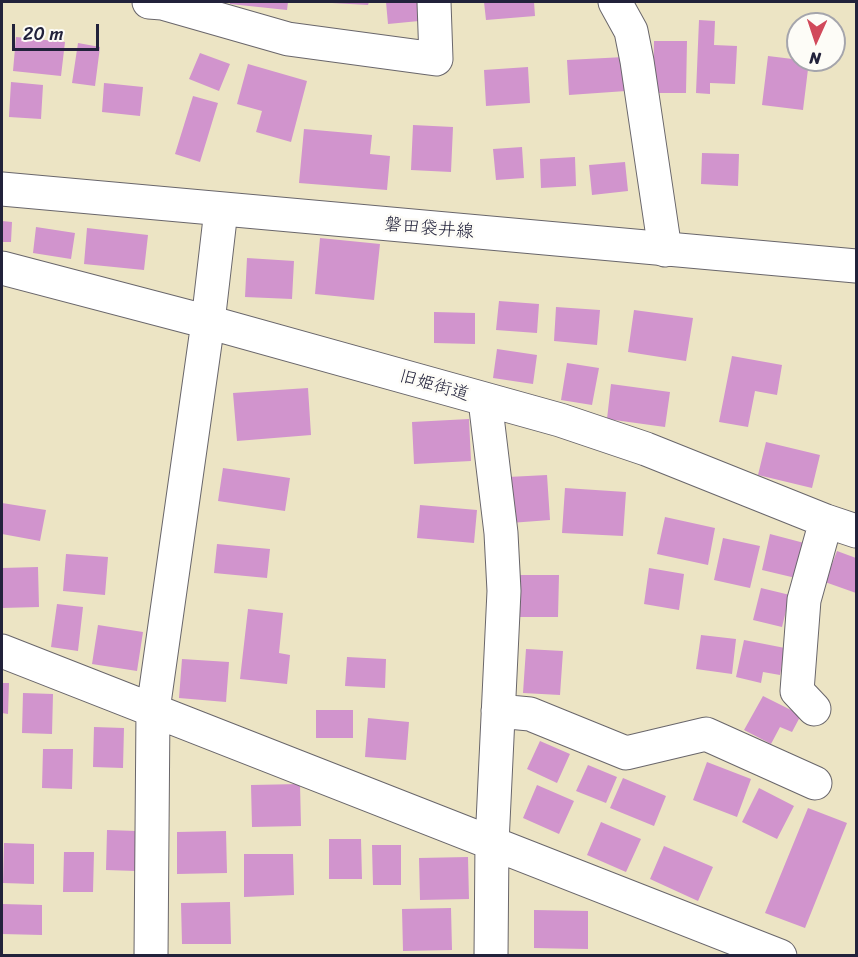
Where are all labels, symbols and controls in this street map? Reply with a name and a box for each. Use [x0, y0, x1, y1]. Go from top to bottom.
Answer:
scale bar [15, 12, 102, 50]
north arrow [786, 12, 846, 72]
text: 20 m [23, 18, 63, 50]
text: N [809, 44, 821, 73]
street label: 磐田袋井線 [383, 214, 475, 244]
street label: 旧姫街道 [396, 366, 472, 406]

